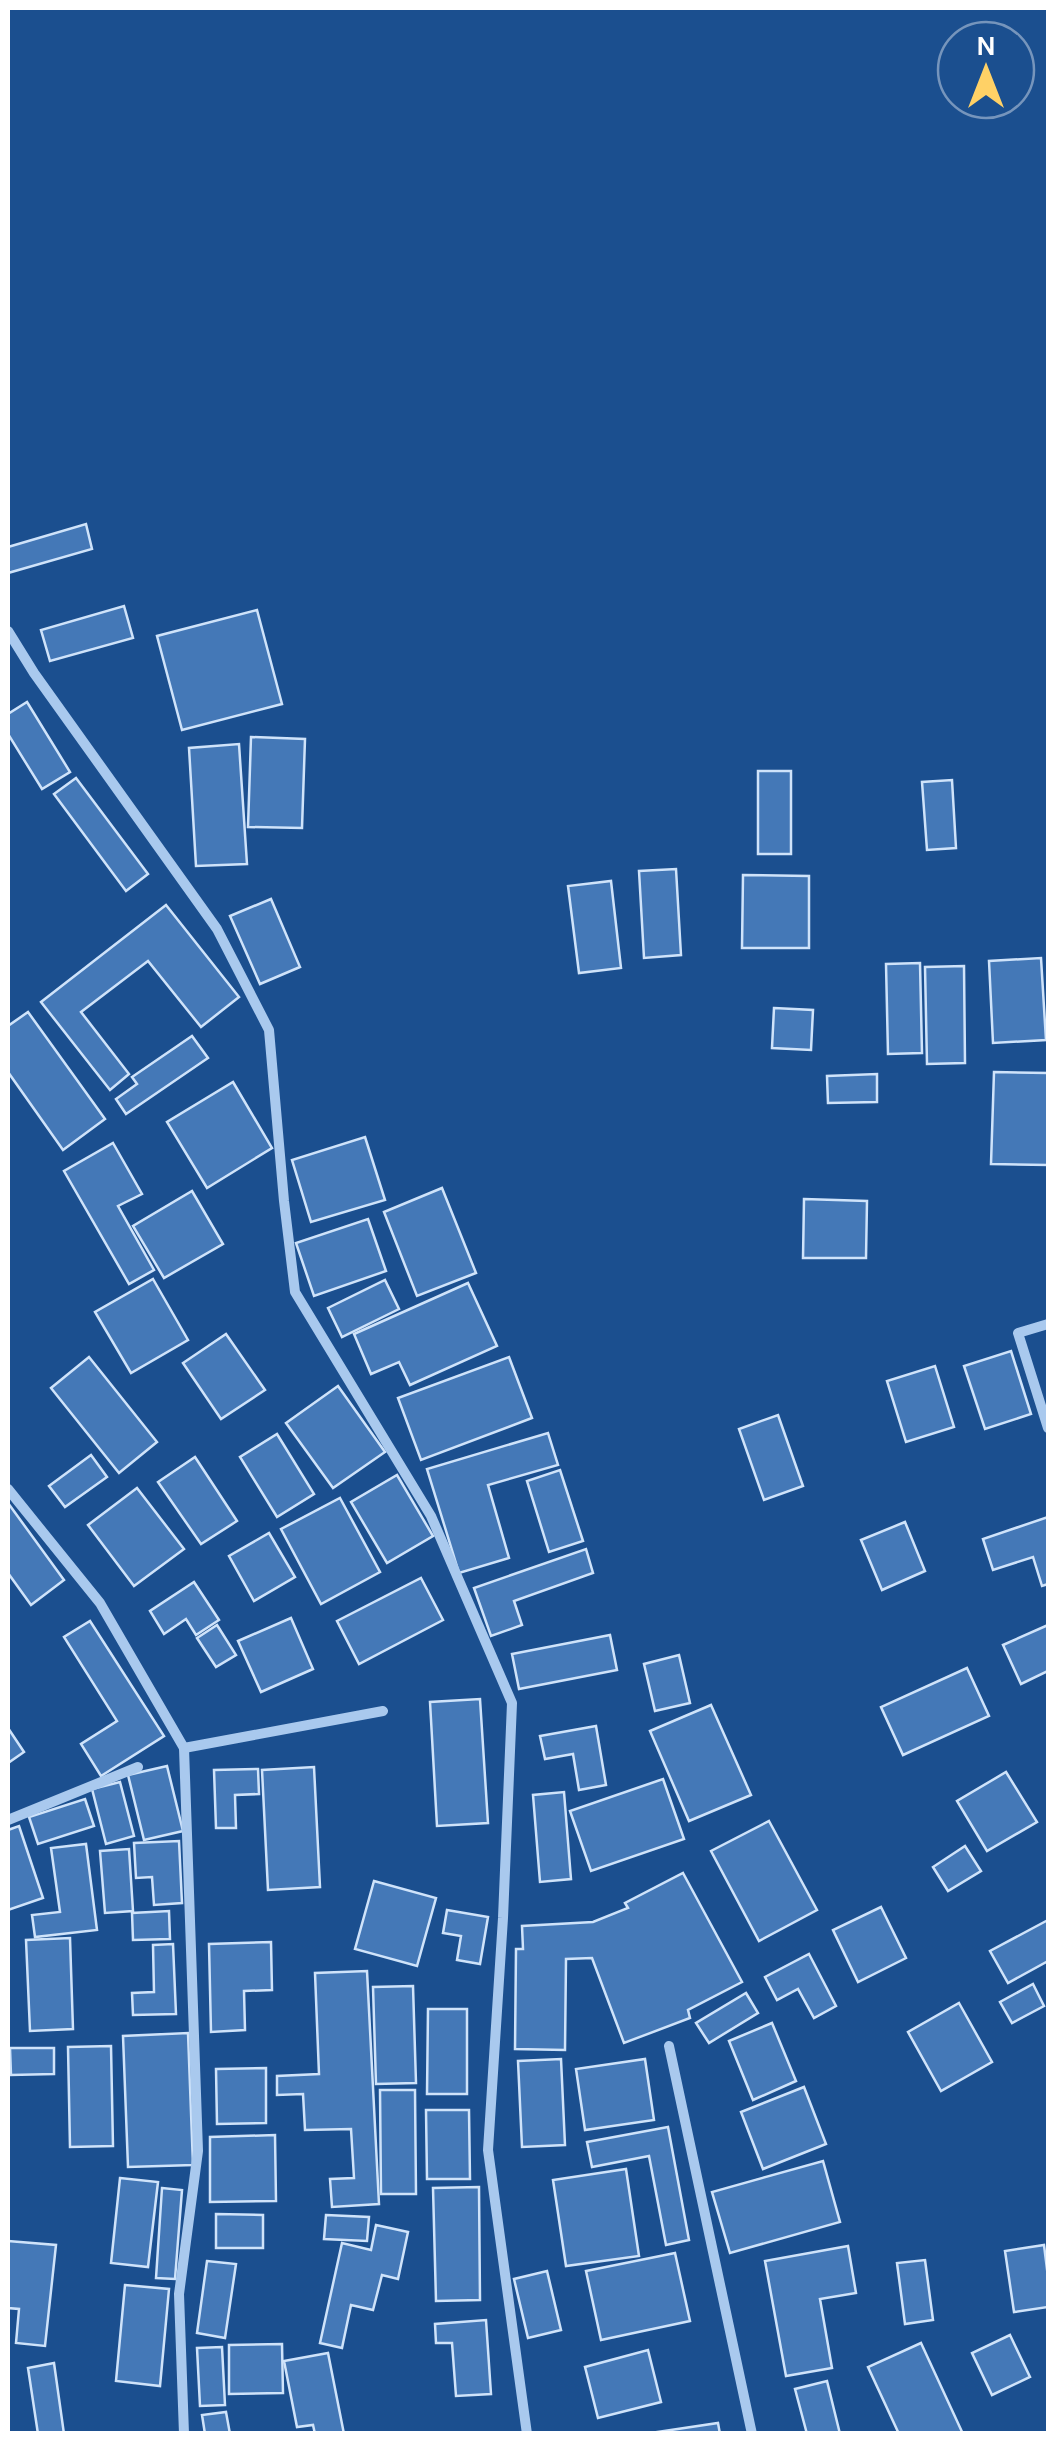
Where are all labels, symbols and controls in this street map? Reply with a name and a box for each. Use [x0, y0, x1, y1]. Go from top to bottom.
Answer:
north arrow [936, 20, 1036, 120]
text: N [976, 29, 996, 62]

